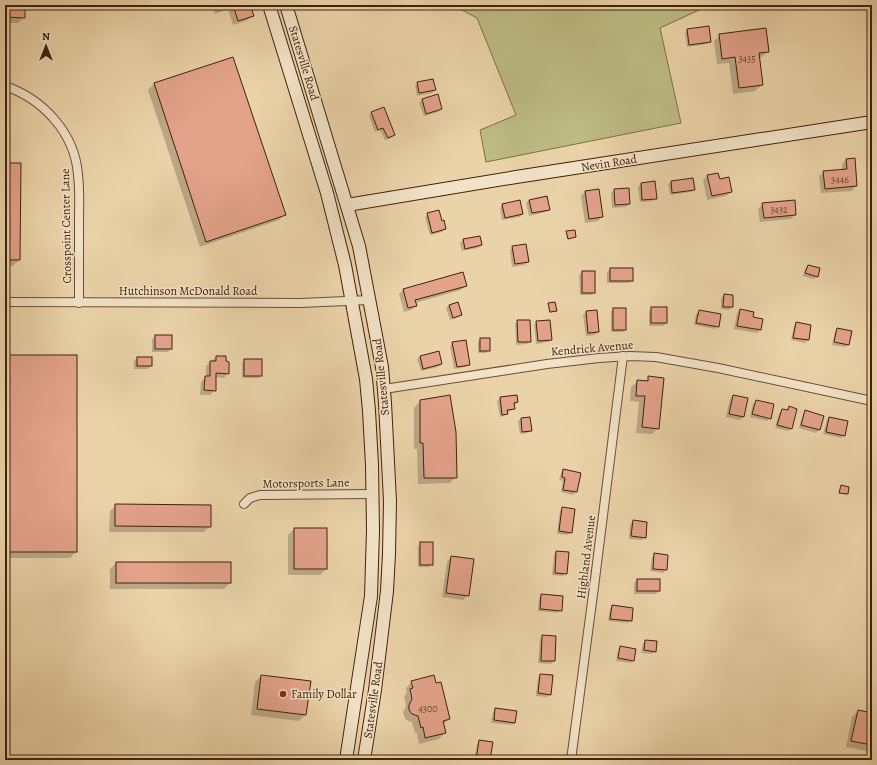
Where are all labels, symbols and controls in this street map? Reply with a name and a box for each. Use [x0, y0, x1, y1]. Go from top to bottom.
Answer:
street label: Statesville Road [285, 24, 323, 103]
north arrow [26, 26, 66, 66]
text: N [42, 29, 50, 44]
house number: 3435 [738, 52, 756, 65]
street label: Nevin Road [580, 151, 639, 175]
street label: Crosspoint Center Lane [57, 168, 75, 284]
house number: 3446 [831, 173, 849, 186]
house number: 3432 [770, 203, 788, 216]
street label: Hutchinson McDonald Road [119, 283, 258, 299]
street label: Kendrick Avenue [550, 336, 634, 360]
street label: Statesville Road [369, 337, 393, 416]
street label: Motorsports Lane [262, 474, 350, 492]
street label: Highland Avenue [573, 514, 599, 600]
street label: Statesville Road [360, 660, 386, 739]
place label: Family Dollar [291, 686, 357, 702]
marker: Family Dollar [278, 689, 288, 699]
house number: 4300 [418, 702, 438, 715]

